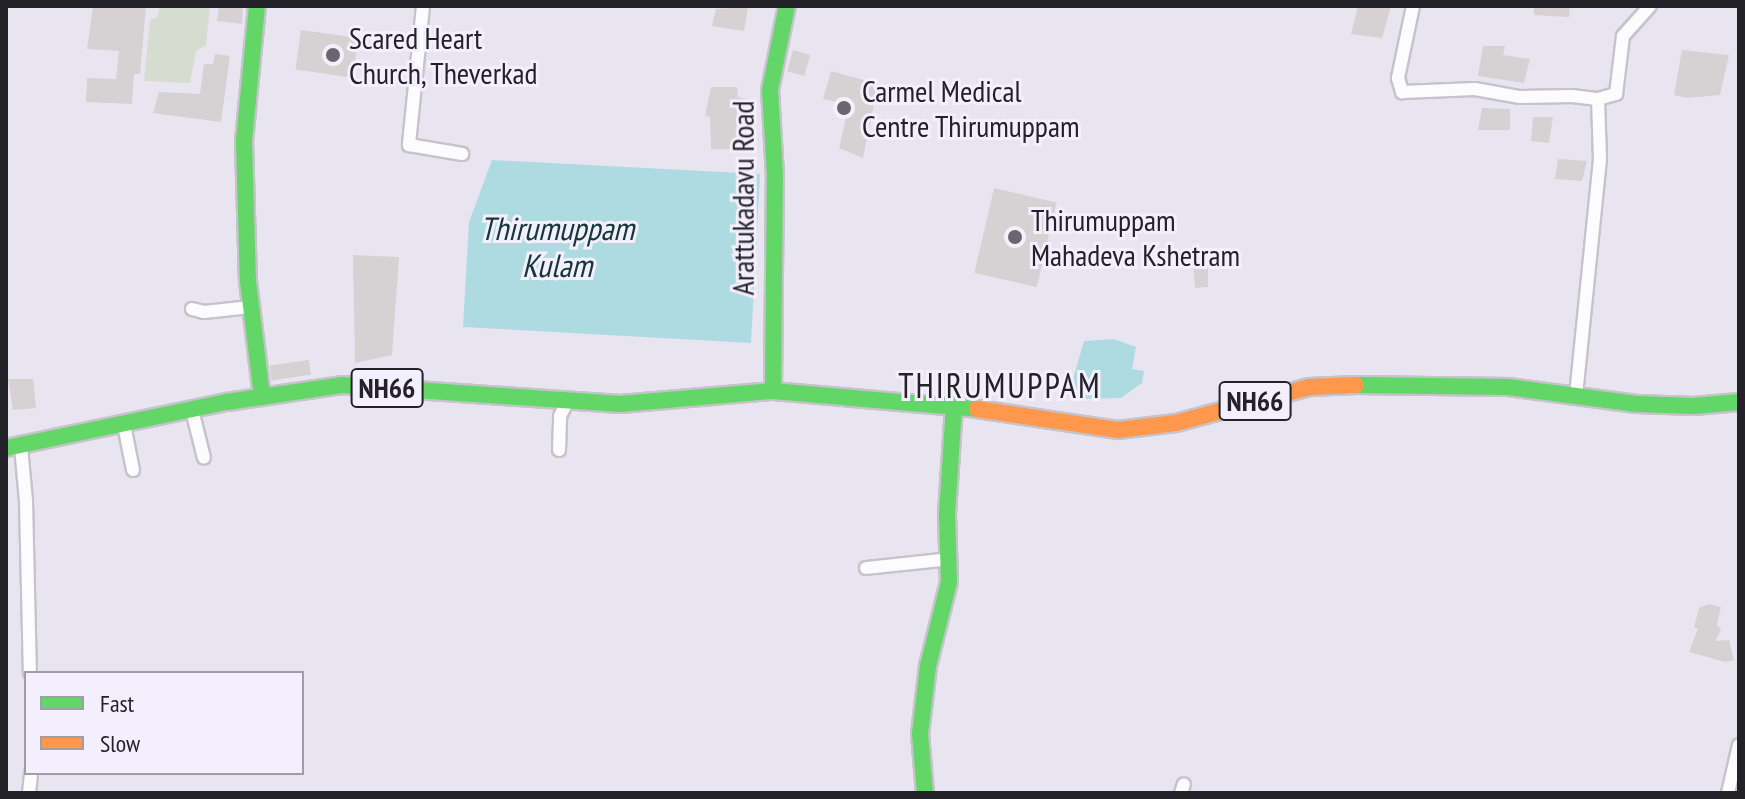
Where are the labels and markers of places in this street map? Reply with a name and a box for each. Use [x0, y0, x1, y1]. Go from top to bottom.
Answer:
place label: Scared Heart Church, Theverkad [349, 20, 540, 90]
marker: Scared Heart Church, Theverkad [324, 46, 342, 64]
place label: Carmel Medical Centre Thirumuppam [862, 73, 1080, 144]
marker: Carmel Medical Centre Thirumuppam [833, 97, 855, 119]
place label: Thirumuppam Mahadeva Kshetram [1031, 202, 1240, 272]
marker: Thirumuppam Mahadeva Kshetram [1006, 228, 1024, 246]

